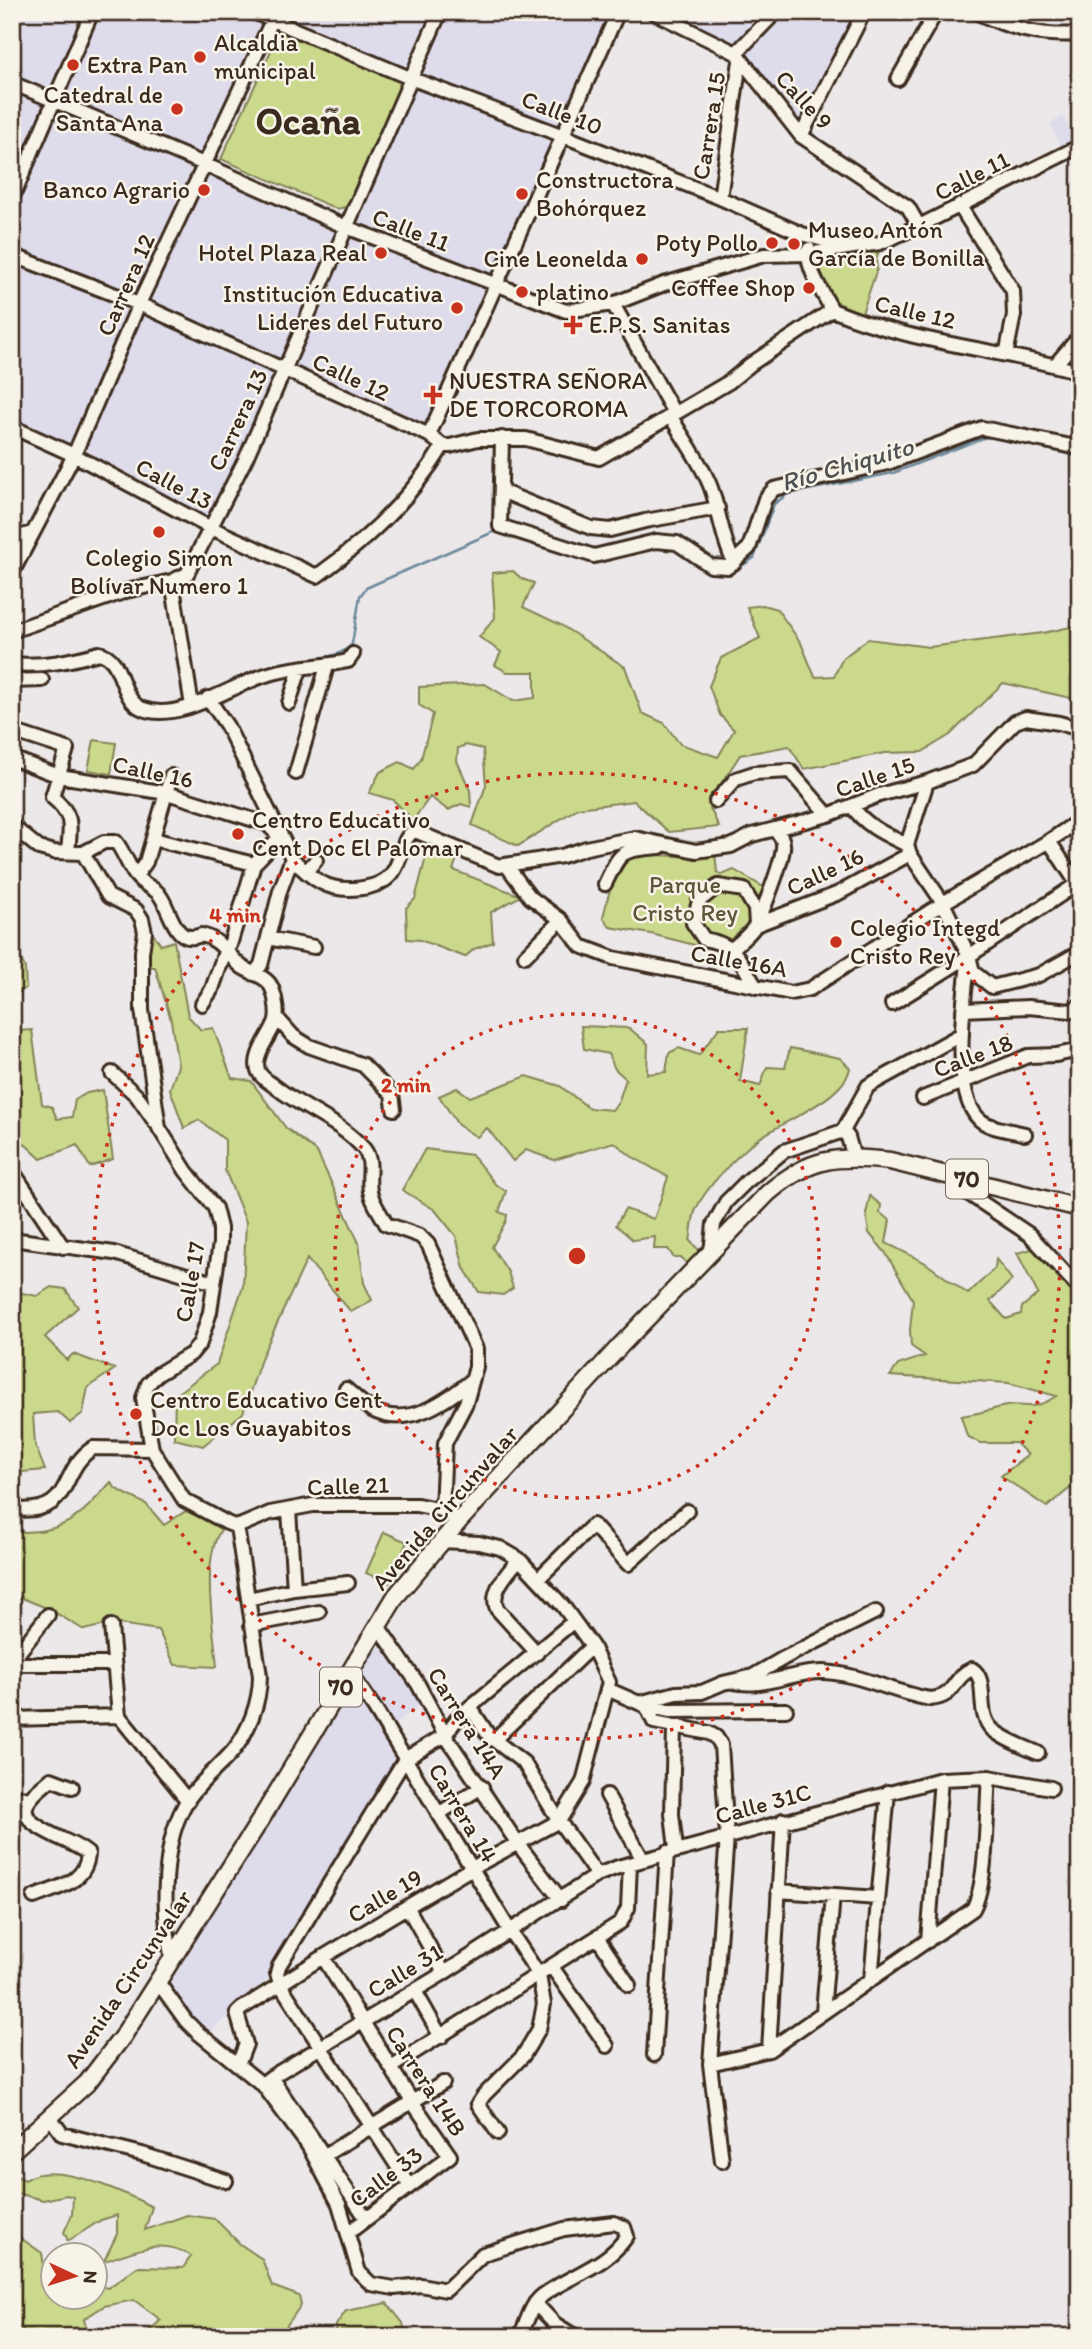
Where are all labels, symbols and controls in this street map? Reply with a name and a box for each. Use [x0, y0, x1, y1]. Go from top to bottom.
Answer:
place label: Alcaldia municipal [214, 28, 316, 85]
marker: Alcaldia municipal [192, 49, 208, 65]
place label: Extra Pan [87, 50, 188, 79]
marker: Extra Pan [65, 57, 81, 73]
street label: Calle 9 [770, 64, 839, 135]
street label: Carrera 15 [686, 70, 731, 182]
place label: Catedral de Santa Ana [43, 80, 164, 137]
street label: Calle 10 [518, 84, 607, 141]
district label: Ocaña [255, 98, 361, 144]
marker: Catedral de Santa Ana [169, 101, 185, 117]
street label: Calle 11 [929, 144, 1014, 207]
place label: Constructora Bohórquez [536, 165, 674, 222]
place label: Banco Agrario [43, 175, 190, 204]
marker: Banco Agrario [196, 182, 212, 198]
marker: Constructora Bohórquez [514, 186, 530, 202]
street label: Calle 11 [368, 202, 454, 258]
place label: Museo Antón García de Bonilla [808, 215, 985, 272]
place label: Poty Pollo [655, 228, 758, 257]
street label: Carrera 12 [90, 229, 161, 341]
marker: Poty Pollo [764, 235, 780, 251]
marker: Museo Antón García de Bonilla [786, 236, 802, 252]
place label: Hotel Plaza Real [198, 238, 367, 267]
place label: Cine Leonelda [483, 244, 629, 273]
marker: Hotel Plaza Real [373, 245, 389, 261]
marker: Cine Leonelda [634, 251, 650, 267]
place label: Coffee Shop [671, 273, 795, 302]
place label: platino [536, 277, 609, 306]
place label: Institución Educativa Lideres del Futuro [223, 279, 443, 336]
marker: Coffee Shop [801, 280, 817, 296]
marker: platino [514, 284, 530, 300]
street label: Calle 12 [872, 288, 959, 335]
marker: Institución Educativa Lideres del Futuro [449, 300, 465, 316]
place label: E.P.S. Sanitas [589, 310, 730, 339]
marker: E.P.S. Sanitas [563, 315, 583, 335]
street label: Calle 12 [308, 346, 395, 407]
street label: Carrera 13 [201, 364, 274, 476]
place label: NUESTRA SEÑORA DE TORCOROMA [449, 366, 647, 423]
marker: NUESTRA SEÑORA DE TORCOROMA [423, 385, 443, 405]
water label: Río Chiquito [777, 430, 918, 498]
street label: Calle 13 [131, 451, 217, 516]
marker: Colegio Simon Bolívar Numero 1 [151, 524, 167, 540]
place label: Colegio Simon Bolívar Numero 1 [70, 543, 248, 600]
street label: Calle 16 [110, 749, 196, 794]
street label: Calle 15 [831, 749, 918, 804]
place label: Centro Educativo Cent Doc El Palomar [252, 805, 463, 862]
marker: Centro Educativo Cent Doc El Palomar [230, 826, 246, 842]
street label: Calle 16 [781, 841, 868, 902]
park label: Parque Cristo Rey [632, 870, 738, 927]
text: 4 min [209, 902, 262, 927]
place label: Colegio Integd Cristo Rey [850, 913, 1000, 970]
marker: Colegio Integd Cristo Rey [828, 934, 844, 950]
street label: Calle 16A [689, 938, 790, 983]
street label: Calle 18 [929, 1027, 1017, 1084]
text: 2 min [381, 1072, 432, 1097]
road number: 70 [946, 1160, 988, 1198]
street label: Calle 17 [168, 1239, 211, 1325]
centre of rings [565, 1244, 589, 1268]
place label: Centro Educativo Cent Doc Los Guayabitos [150, 1385, 382, 1442]
marker: Centro Educativo Cent Doc Los Guayabitos [128, 1406, 144, 1422]
street label: Avenida Circunvalar [365, 1419, 524, 1596]
street label: Calle 21 [306, 1470, 390, 1501]
street label: Carrera 14A [422, 1662, 513, 1784]
road number: 70 [320, 1668, 362, 1706]
street label: Carrera 14 [422, 1758, 504, 1868]
street label: Calle 31C [712, 1777, 814, 1830]
street label: Calle 19 [342, 1862, 427, 1929]
street label: Avenida Circunvalar [57, 1884, 198, 2073]
street label: Calle 31 [362, 1937, 448, 2004]
street label: Carrera 14B [380, 2020, 473, 2142]
street label: Calle 33 [343, 2140, 428, 2214]
north arrow [38, 2240, 108, 2310]
text: N [79, 2270, 102, 2284]

